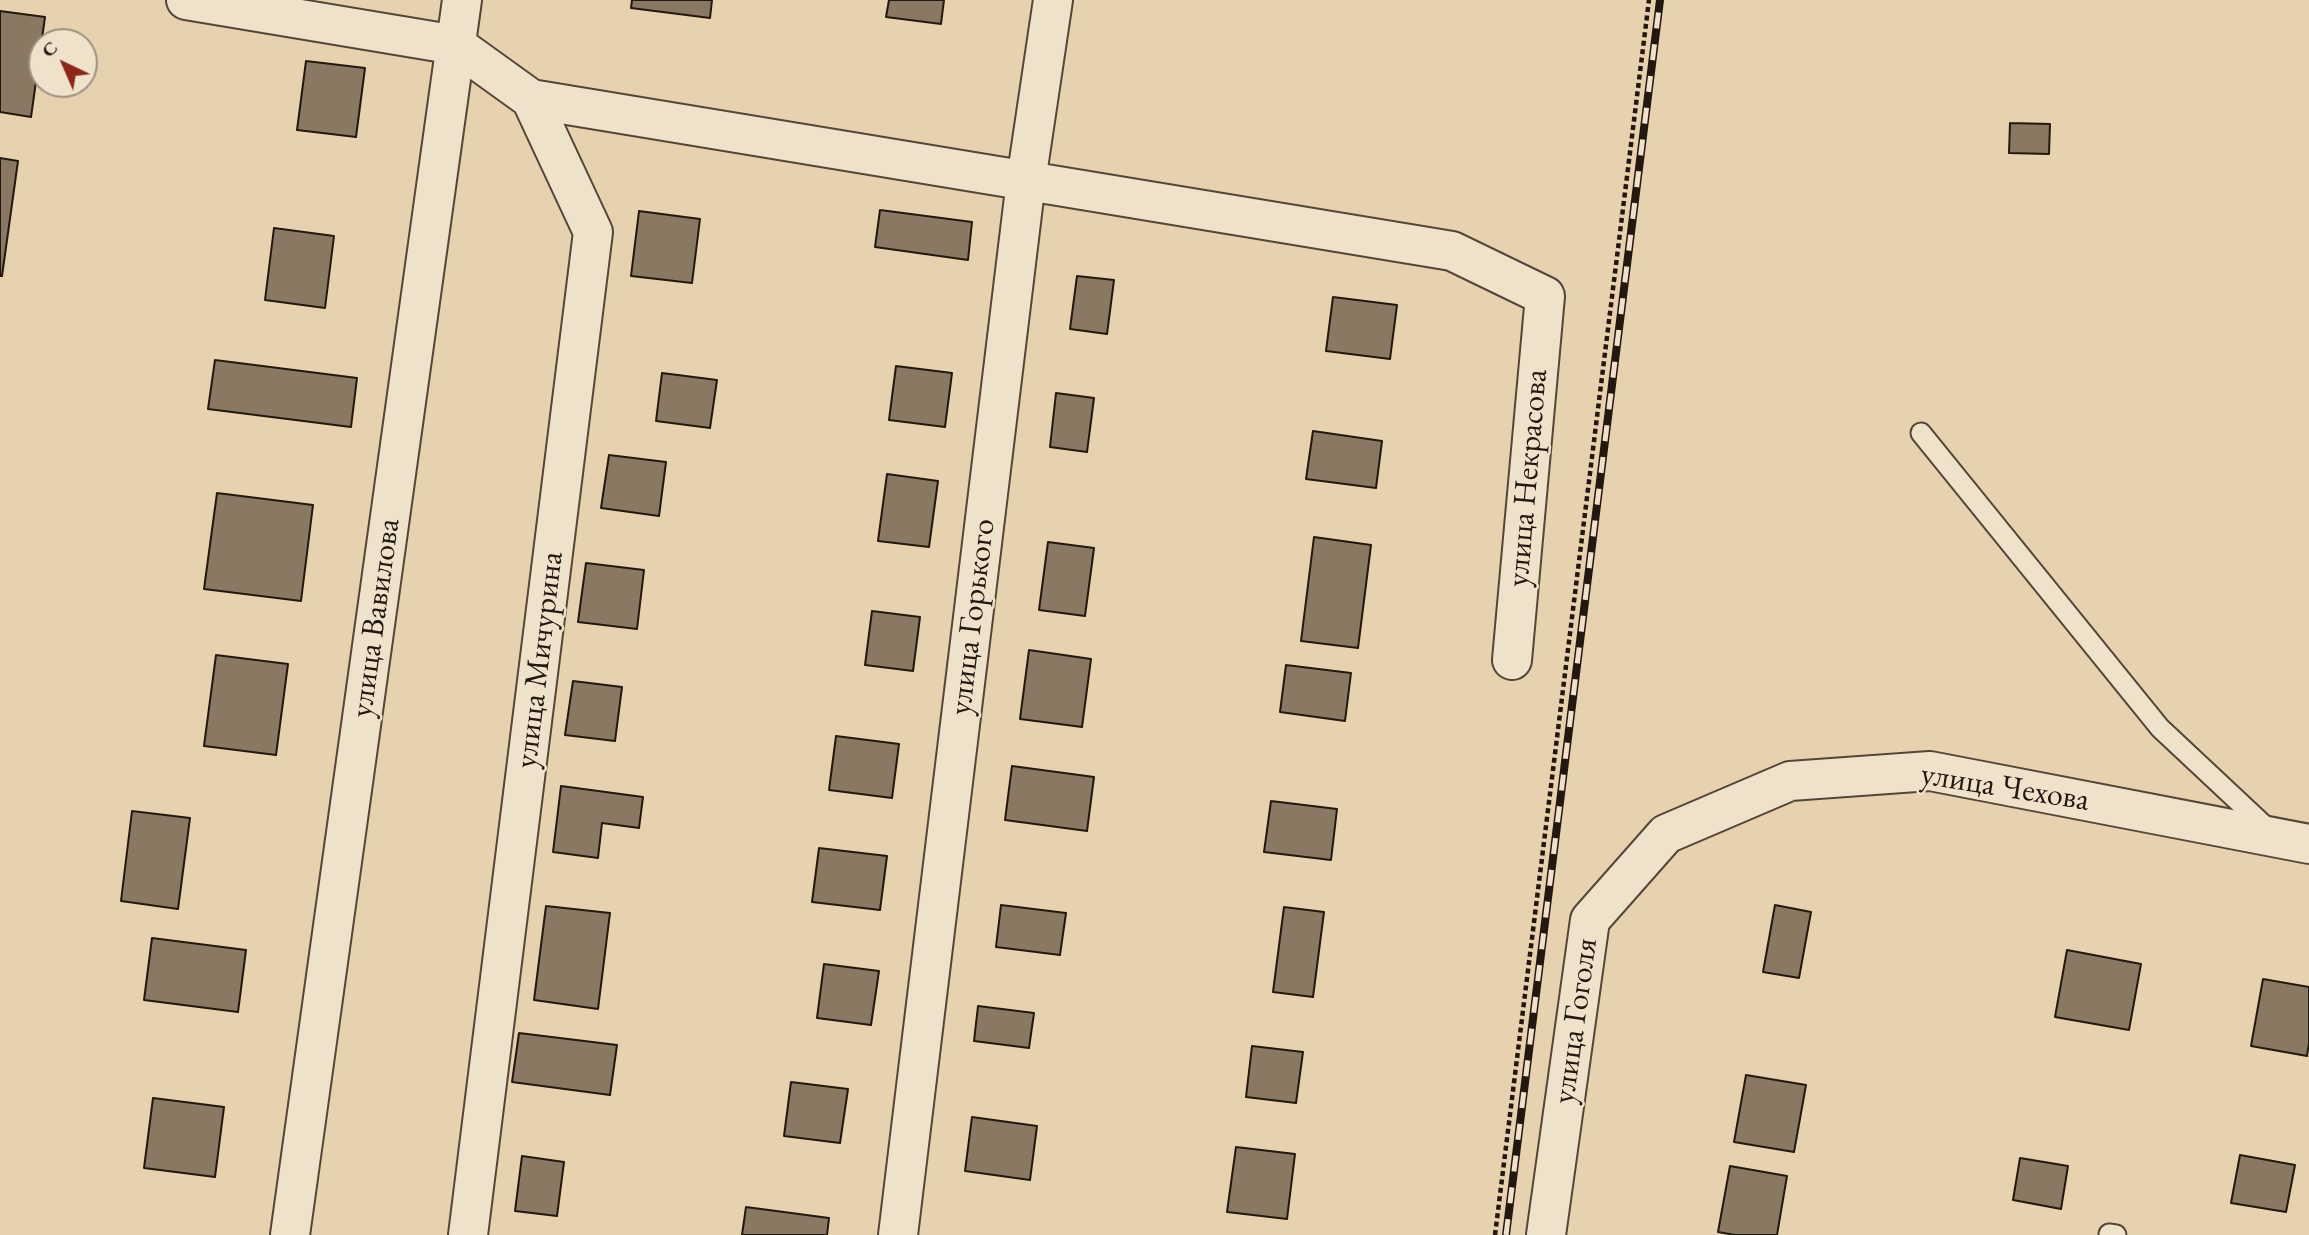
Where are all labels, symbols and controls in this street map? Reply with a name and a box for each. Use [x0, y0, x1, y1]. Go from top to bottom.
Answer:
north arrow [28, 28, 98, 98]
text: С [36, 35, 63, 63]
street label: улица Некрасова [1499, 368, 1557, 588]
street label: улица Вавилова [343, 516, 409, 720]
street label: улица Горького [942, 517, 1004, 717]
street label: улица Мичурина [508, 549, 572, 771]
street label: улица Чехова [1918, 756, 2092, 820]
street label: улица Гоголя [1545, 936, 1607, 1106]

